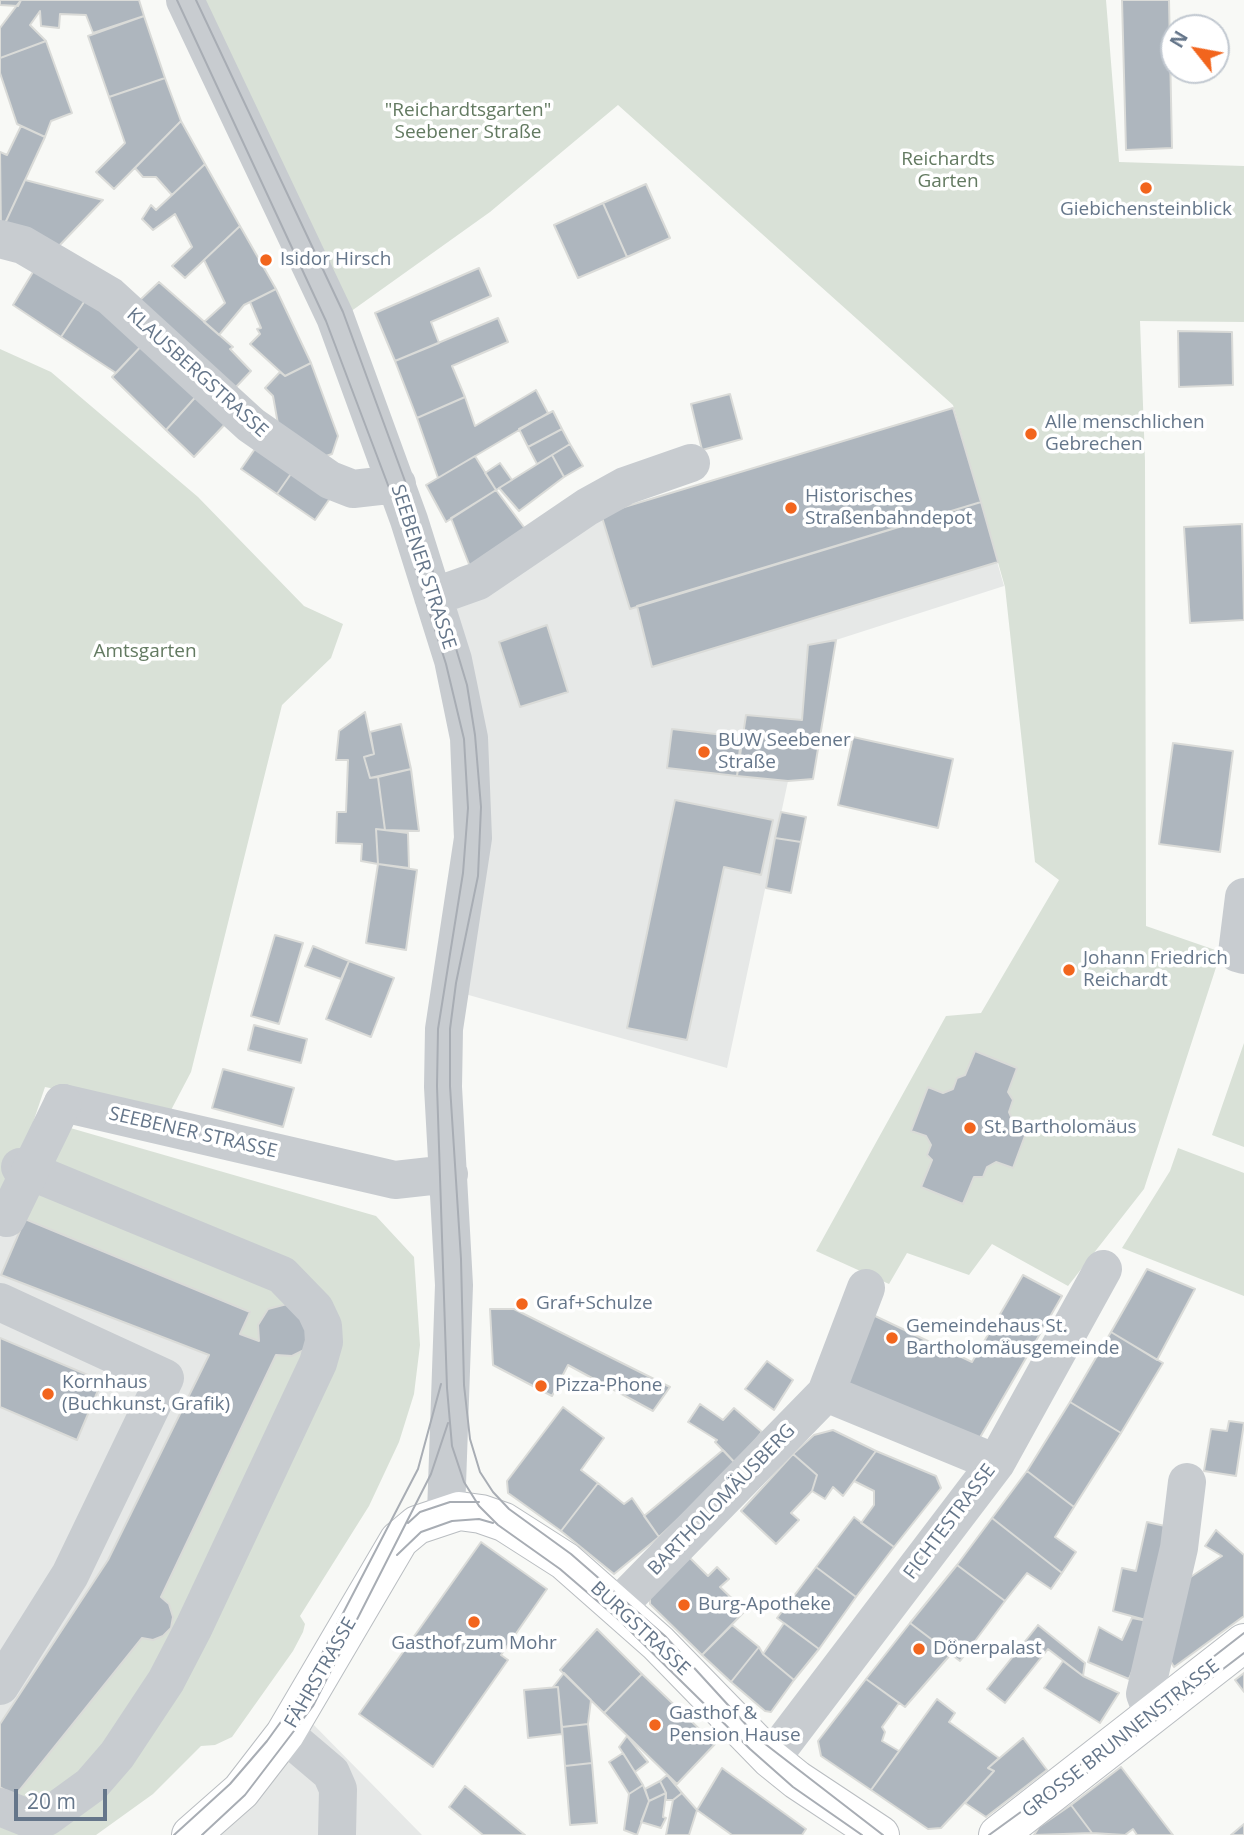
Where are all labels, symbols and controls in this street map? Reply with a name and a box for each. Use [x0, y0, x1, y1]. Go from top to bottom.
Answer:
north arrow [1160, 14, 1230, 84]
text: N [1164, 26, 1194, 53]
park label: "Reichardtsgarten" Seebener Straße [385, 100, 551, 144]
park label: Reichardts Garten [901, 149, 995, 193]
marker: Giebichensteinblick [1138, 180, 1154, 196]
place label: Giebichensteinblick [1060, 199, 1232, 221]
place label: Isidor Hirsch [280, 249, 391, 271]
marker: Isidor Hirsch [258, 252, 274, 268]
street label: KLAUSBERGSTRASSE [122, 304, 272, 442]
place label: Alle menschlichen Gebrechen [1045, 412, 1205, 456]
marker: Alle menschlichen Gebrechen [1023, 426, 1039, 442]
street label: SEEBENER STRASSE [386, 482, 460, 652]
place label: Historisches Straßenbahndepot [805, 486, 972, 530]
marker: Historisches Straßenbahndepot [783, 500, 799, 516]
park label: Amtsgarten [93, 641, 197, 663]
place label: BUW Seebener Straße [718, 730, 851, 774]
marker: BUW Seebener Straße [696, 744, 712, 760]
place label: Johann Friedrich Reichardt [1083, 948, 1228, 992]
marker: Johann Friedrich Reichardt [1061, 962, 1077, 978]
street label: SEEBENER STRASSE [107, 1103, 279, 1163]
place label: St. Bartholomäus [984, 1117, 1137, 1139]
marker: St. Bartholomäus [962, 1120, 978, 1136]
place label: Graf+Schulze [536, 1293, 653, 1315]
marker: Graf+Schulze [514, 1296, 530, 1312]
place label: Gemeindehaus St. Bartholomäusgemeinde [906, 1316, 1120, 1360]
marker: Gemeindehaus St. Bartholomäusgemeinde [884, 1330, 900, 1346]
place label: Kornhaus (Buchkunst, Grafik) [62, 1372, 230, 1416]
place label: Pizza-Phone [555, 1375, 663, 1397]
marker: Pizza-Phone [533, 1378, 549, 1394]
marker: Kornhaus (Buchkunst, Grafik) [40, 1386, 56, 1402]
street label: BARTHOLOMÄUSBERG [644, 1420, 800, 1580]
street label: FICHTESTRASSE [899, 1460, 1001, 1584]
street label: BURGSTRASSE [586, 1577, 694, 1681]
place label: Burg-Apotheke [698, 1594, 831, 1616]
marker: Burg-Apotheke [676, 1597, 692, 1613]
street label: FÄHRSTRASSE [280, 1614, 362, 1732]
marker: Gasthof zum Mohr [466, 1614, 482, 1630]
place label: Gasthof zum Mohr [391, 1633, 557, 1655]
place label: Dönerpalast [933, 1638, 1042, 1660]
marker: Dönerpalast [911, 1641, 927, 1657]
street label: GROSSE BRUNNENSTRASSE [1018, 1655, 1224, 1823]
place label: Gasthof & Pension Hause [669, 1703, 801, 1747]
marker: Gasthof & Pension Hause [647, 1717, 663, 1733]
scale bar [18, 1776, 110, 1820]
text: 20 m [27, 1787, 76, 1815]

